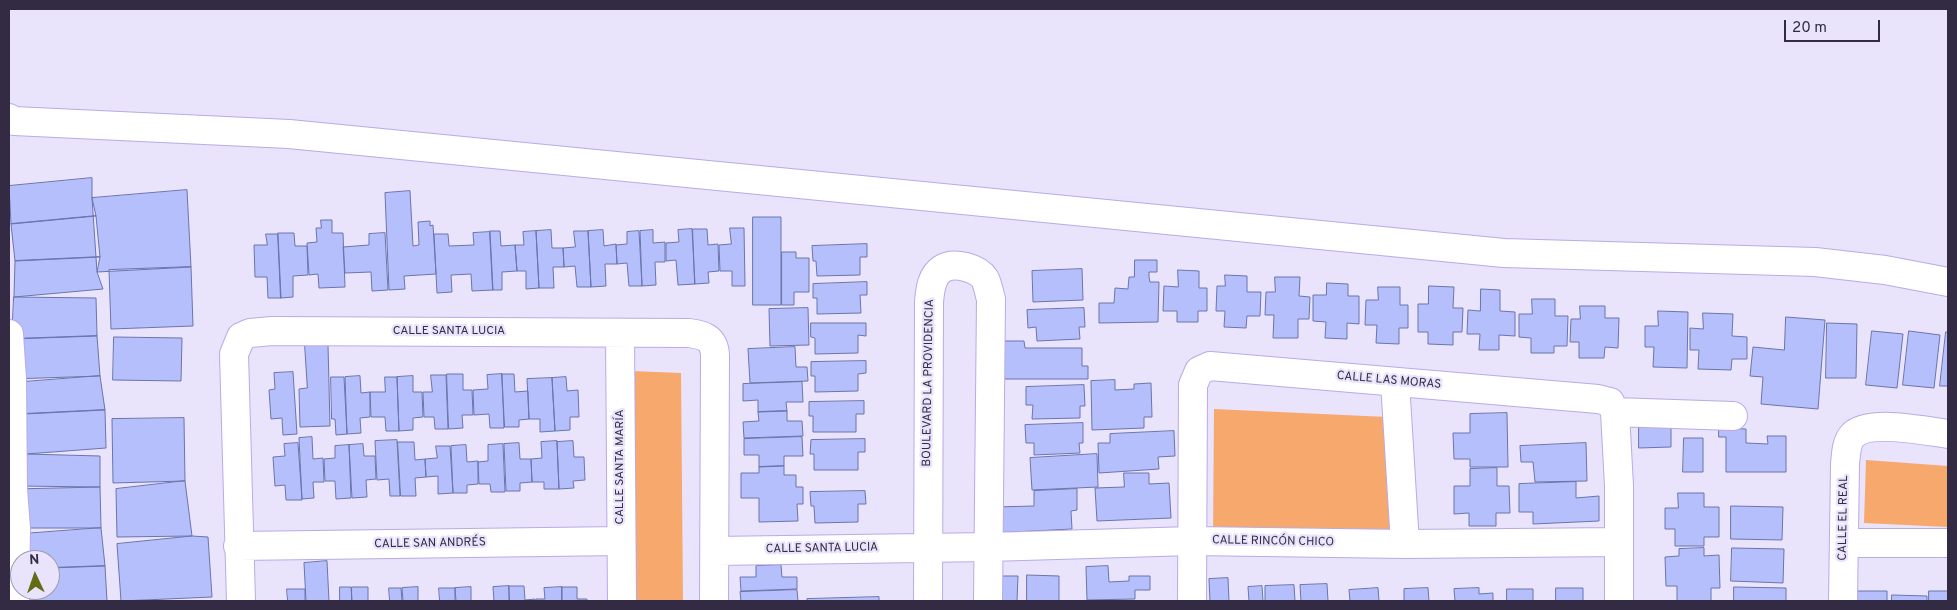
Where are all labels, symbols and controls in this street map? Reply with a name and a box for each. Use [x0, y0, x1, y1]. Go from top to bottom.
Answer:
scale bar [1787, 10, 1883, 42]
text: 20 m [1792, 19, 1827, 38]
street label: BOULEVARD LA PROVIDENCIA [920, 299, 938, 467]
street label: CALLE SANTA LUCIA [393, 325, 505, 339]
street label: CALLE LAS MORAS [1336, 369, 1442, 393]
street label: CALLE SANTA MARÍA [614, 409, 628, 525]
street label: CALLE EL REAL [1836, 475, 1852, 561]
street label: CALLE RINCÓN CHICO [1212, 534, 1334, 550]
street label: CALLE SAN ANDRÉS [374, 536, 486, 552]
street label: CALLE SANTA LUCIA [766, 541, 878, 557]
north arrow [10, 550, 60, 600]
text: N [29, 552, 40, 569]

